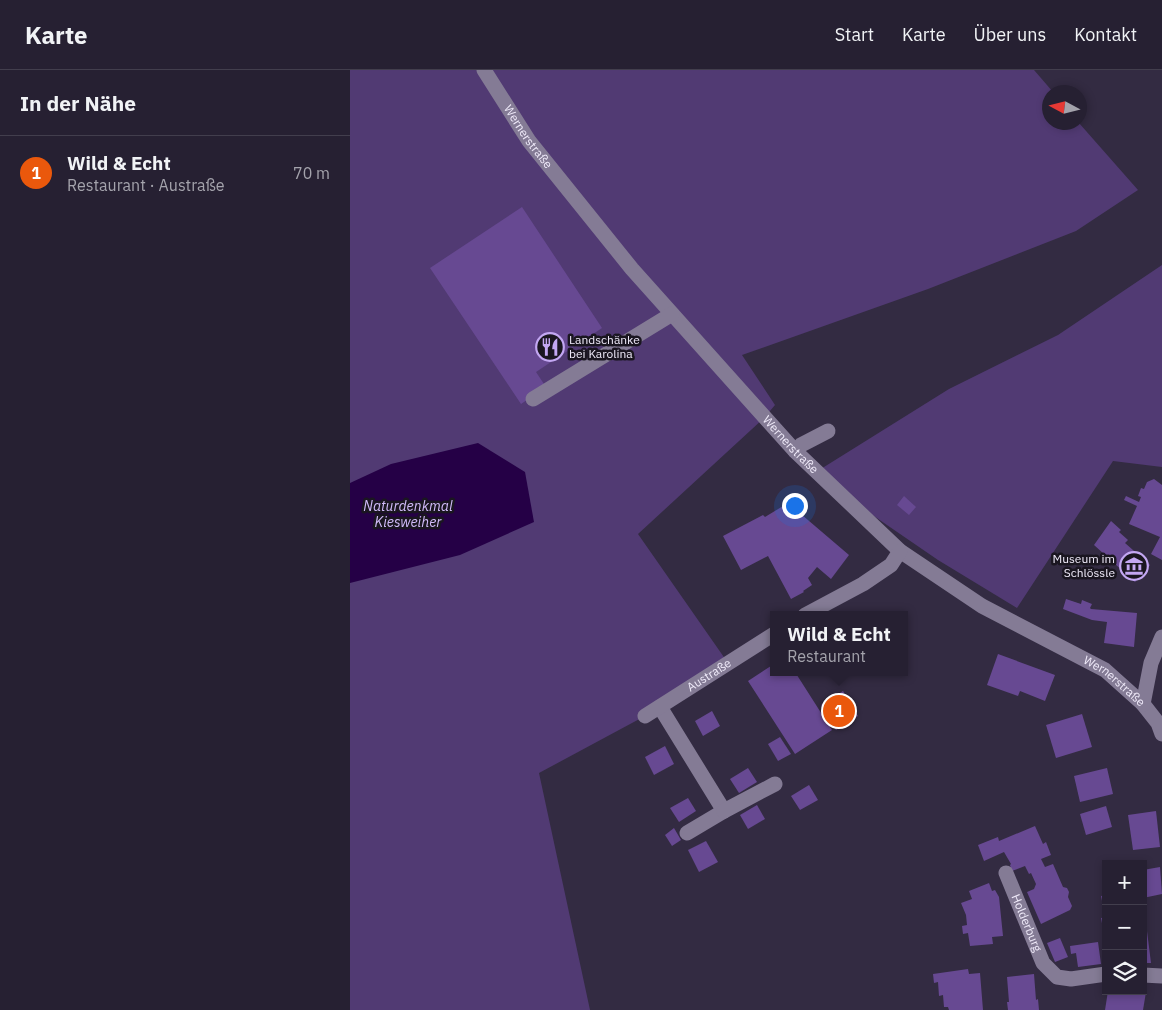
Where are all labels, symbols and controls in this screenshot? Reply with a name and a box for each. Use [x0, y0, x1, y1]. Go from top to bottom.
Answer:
text: Karte [25, 19, 88, 51]
text: Start [835, 23, 874, 46]
text: Karte [902, 23, 946, 46]
text: Über uns [974, 23, 1046, 46]
text: Kontakt [1074, 23, 1137, 46]
north arrow [1042, 85, 1087, 130]
text: In der Nähe [20, 89, 136, 117]
street label: Wernerstraße [501, 102, 556, 172]
text: Wild & Echt [67, 151, 171, 175]
text: 1 [31, 163, 41, 183]
text: 70 m [293, 163, 330, 183]
text: Restaurant · Austraße [67, 175, 225, 195]
restaurant icon: Landschänke bei Karolina [535, 332, 565, 362]
place label: Landschänke bei Karolina [569, 332, 640, 361]
street label: Wernerstraße [760, 412, 822, 477]
your location [782, 493, 808, 519]
water label: Naturdenkmal Kiesweiher [363, 497, 453, 531]
place label: Museum im Schlössle [1052, 551, 1115, 580]
museum icon: Museum im Schlössle [1119, 551, 1149, 581]
popup [770, 611, 908, 676]
text: Wild & Echt [787, 622, 891, 646]
text: Restaurant [787, 646, 866, 666]
street label: Wernerstraße [1081, 652, 1149, 710]
street label: Austraße [684, 655, 734, 694]
pin: 1 [823, 692, 855, 730]
map controls [1102, 860, 1147, 995]
button: + [1102, 860, 1147, 905]
street label: Holderburg [1009, 892, 1046, 954]
button: − [1102, 905, 1147, 950]
button: layers [1102, 950, 1147, 995]

